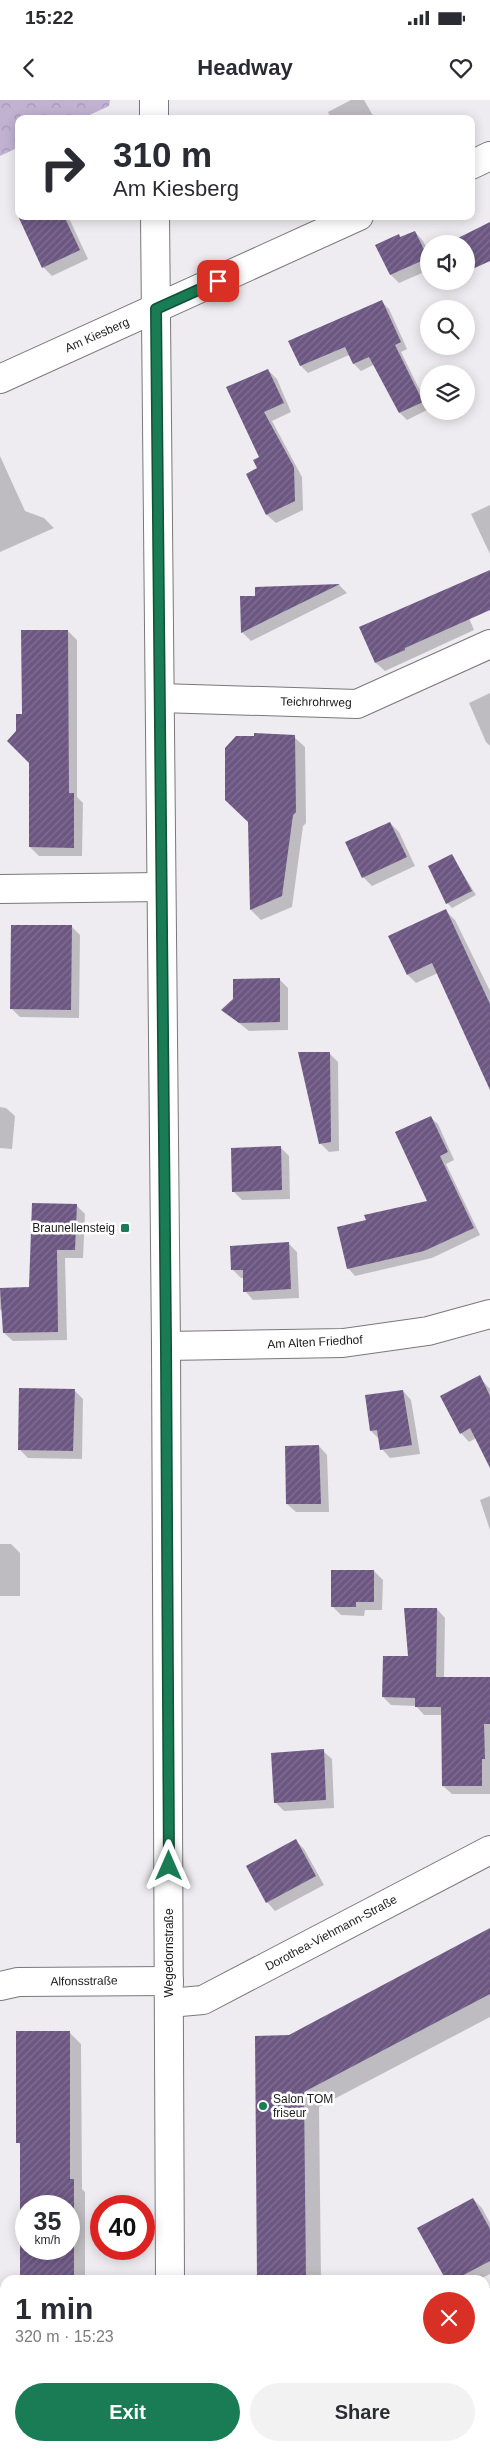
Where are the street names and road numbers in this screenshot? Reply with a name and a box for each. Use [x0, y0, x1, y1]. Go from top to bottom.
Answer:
street label: Am Kiesberg [63, 315, 131, 355]
street label: Teichrohrweg [280, 694, 352, 710]
street label: Am Alten Friedhof [267, 1332, 364, 1351]
street label: Dorothea-Viehmann-Straße [263, 1892, 400, 1974]
street label: Wegedornstraße [162, 1908, 176, 1998]
street label: Alfonsstraße [50, 1973, 118, 1989]

